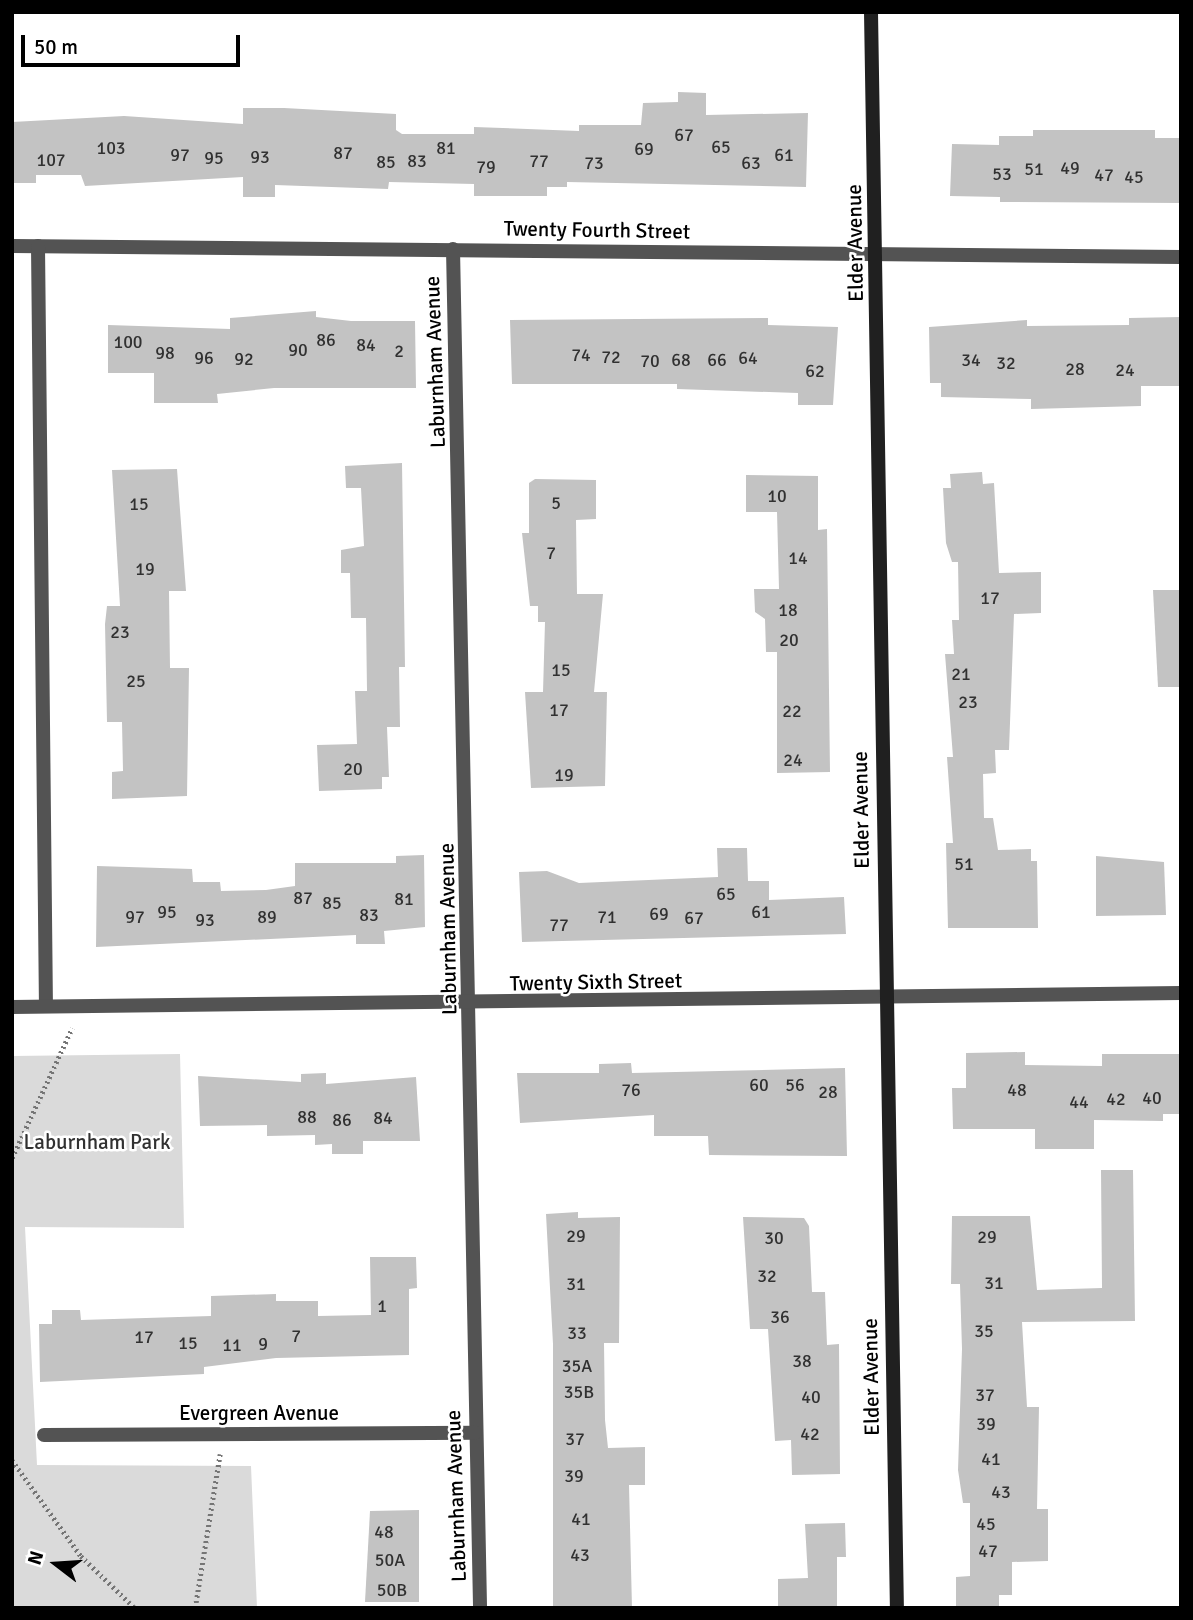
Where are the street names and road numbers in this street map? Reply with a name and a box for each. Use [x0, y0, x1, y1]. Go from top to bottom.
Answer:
street label: Elder Avenue [841, 184, 869, 302]
street label: Twenty Fourth Street [503, 216, 691, 244]
street label: Laburnham Avenue [419, 275, 451, 449]
street label: Elder Avenue [847, 751, 875, 869]
street label: Laburnham Avenue [434, 843, 462, 1015]
street label: Twenty Sixth Street [509, 968, 683, 996]
street label: Elder Avenue [857, 1318, 885, 1436]
street label: Evergreen Avenue [179, 1400, 339, 1426]
street label: Laburnham Avenue [440, 1409, 472, 1583]

